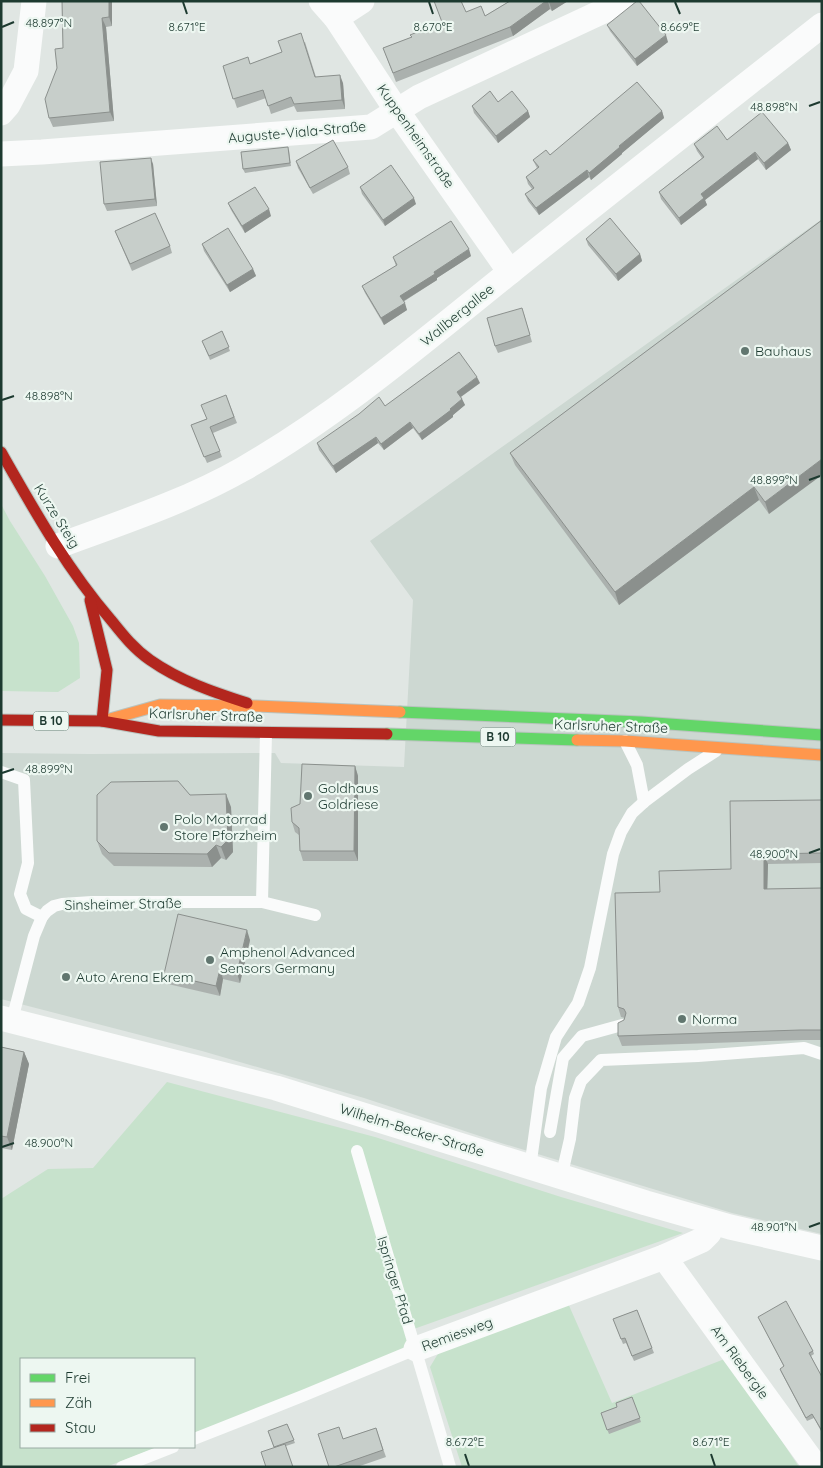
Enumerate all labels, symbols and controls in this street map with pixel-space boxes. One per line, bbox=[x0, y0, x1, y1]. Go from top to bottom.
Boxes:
text: 48.897°N bbox=[26, 15, 72, 30]
text: 8.671°E bbox=[168, 19, 206, 34]
text: 8.670°E bbox=[413, 19, 453, 34]
text: 8.669°E bbox=[660, 19, 700, 34]
street label: Kuppenheimstraße bbox=[373, 80, 459, 192]
text: 48.898°N bbox=[750, 99, 798, 114]
street label: Auguste-Viala-Straße bbox=[227, 117, 367, 147]
street label: Wallbergallee bbox=[417, 280, 497, 350]
place label: Bauhaus bbox=[755, 342, 811, 360]
marker: Bauhaus bbox=[739, 345, 751, 357]
text: 48.898°N bbox=[25, 388, 73, 403]
text: 48.899°N bbox=[750, 472, 798, 487]
street label: Kurze Steig bbox=[30, 480, 84, 552]
street label: Karlsruher Straße bbox=[149, 704, 263, 726]
road number: B 10 bbox=[34, 711, 68, 730]
street label: Karlsruher Straße bbox=[554, 715, 668, 737]
road number: B 10 bbox=[480, 728, 516, 746]
text: 48.899°N bbox=[25, 761, 73, 776]
place label: Goldhaus Goldriese bbox=[318, 779, 379, 813]
marker: Goldhaus Goldriese bbox=[302, 790, 314, 802]
place label: Polo Motorrad Store Pforzheim bbox=[174, 810, 277, 844]
marker: Polo Motorrad Store Pforzheim bbox=[158, 821, 170, 833]
text: 48.900°N bbox=[750, 846, 798, 861]
street label: Sinsheimer Straße bbox=[64, 894, 182, 914]
place label: Amphenol Advanced Sensors Germany bbox=[220, 943, 355, 977]
marker: Amphenol Advanced Sensors Germany bbox=[204, 954, 216, 966]
place label: Auto Arena Ekrem bbox=[76, 968, 194, 986]
marker: Auto Arena Ekrem bbox=[60, 971, 72, 983]
place label: Norma bbox=[692, 1010, 737, 1028]
marker: Norma bbox=[676, 1013, 688, 1025]
street label: Wilhelm-Becker-Straße bbox=[338, 1099, 486, 1161]
text: 48.900°N bbox=[25, 1135, 73, 1150]
text: 48.901°N bbox=[751, 1219, 797, 1234]
street label: Ispringer Pfad bbox=[373, 1234, 417, 1326]
street label: Remiesweg bbox=[419, 1313, 495, 1355]
street label: Am Riebergle bbox=[707, 1321, 773, 1403]
legend bbox=[20, 1358, 195, 1448]
text: Frei bbox=[65, 1368, 91, 1387]
text: Zäh bbox=[65, 1393, 92, 1412]
text: Stau bbox=[65, 1418, 96, 1437]
text: 8.672°E bbox=[446, 1434, 485, 1449]
text: 8.671°E bbox=[692, 1434, 730, 1449]

